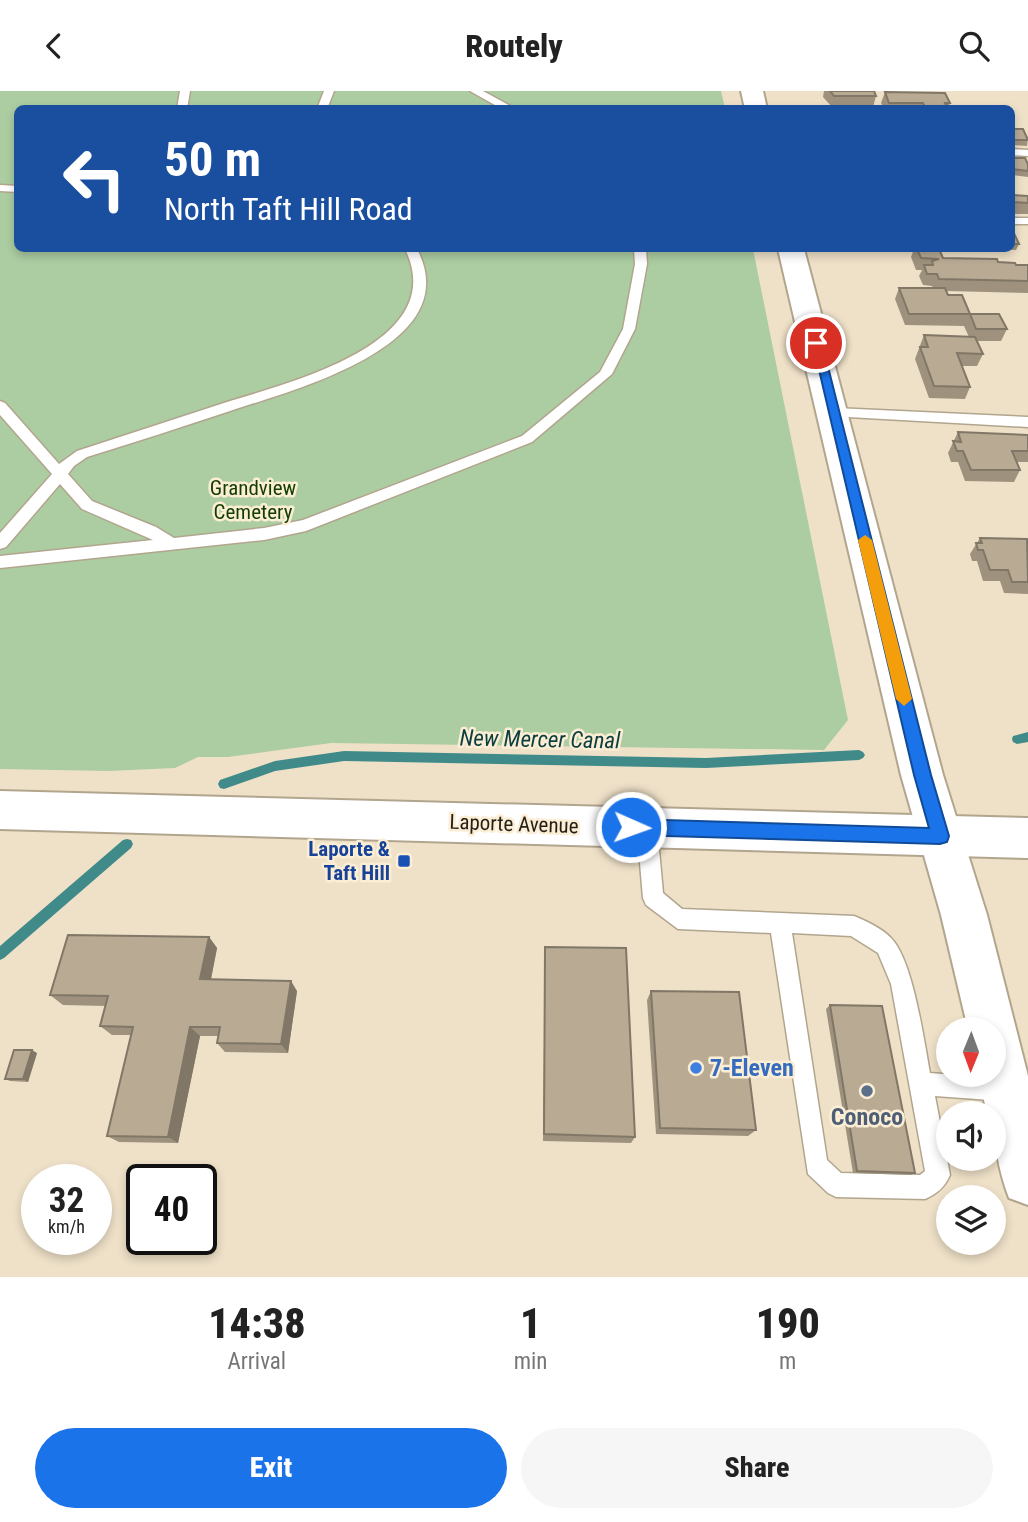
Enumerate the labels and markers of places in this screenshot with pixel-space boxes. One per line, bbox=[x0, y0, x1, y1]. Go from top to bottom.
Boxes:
pin bbox=[786, 313, 846, 373]
place label: Laporte & Taft Hill bbox=[308, 837, 390, 885]
marker: Laporte & Taft Hill bbox=[396, 853, 412, 869]
place label: 7-Eleven bbox=[710, 1054, 794, 1082]
marker: 7-Eleven bbox=[688, 1060, 704, 1076]
marker: Conoco bbox=[859, 1083, 875, 1099]
place label: Conoco bbox=[831, 1103, 903, 1131]

